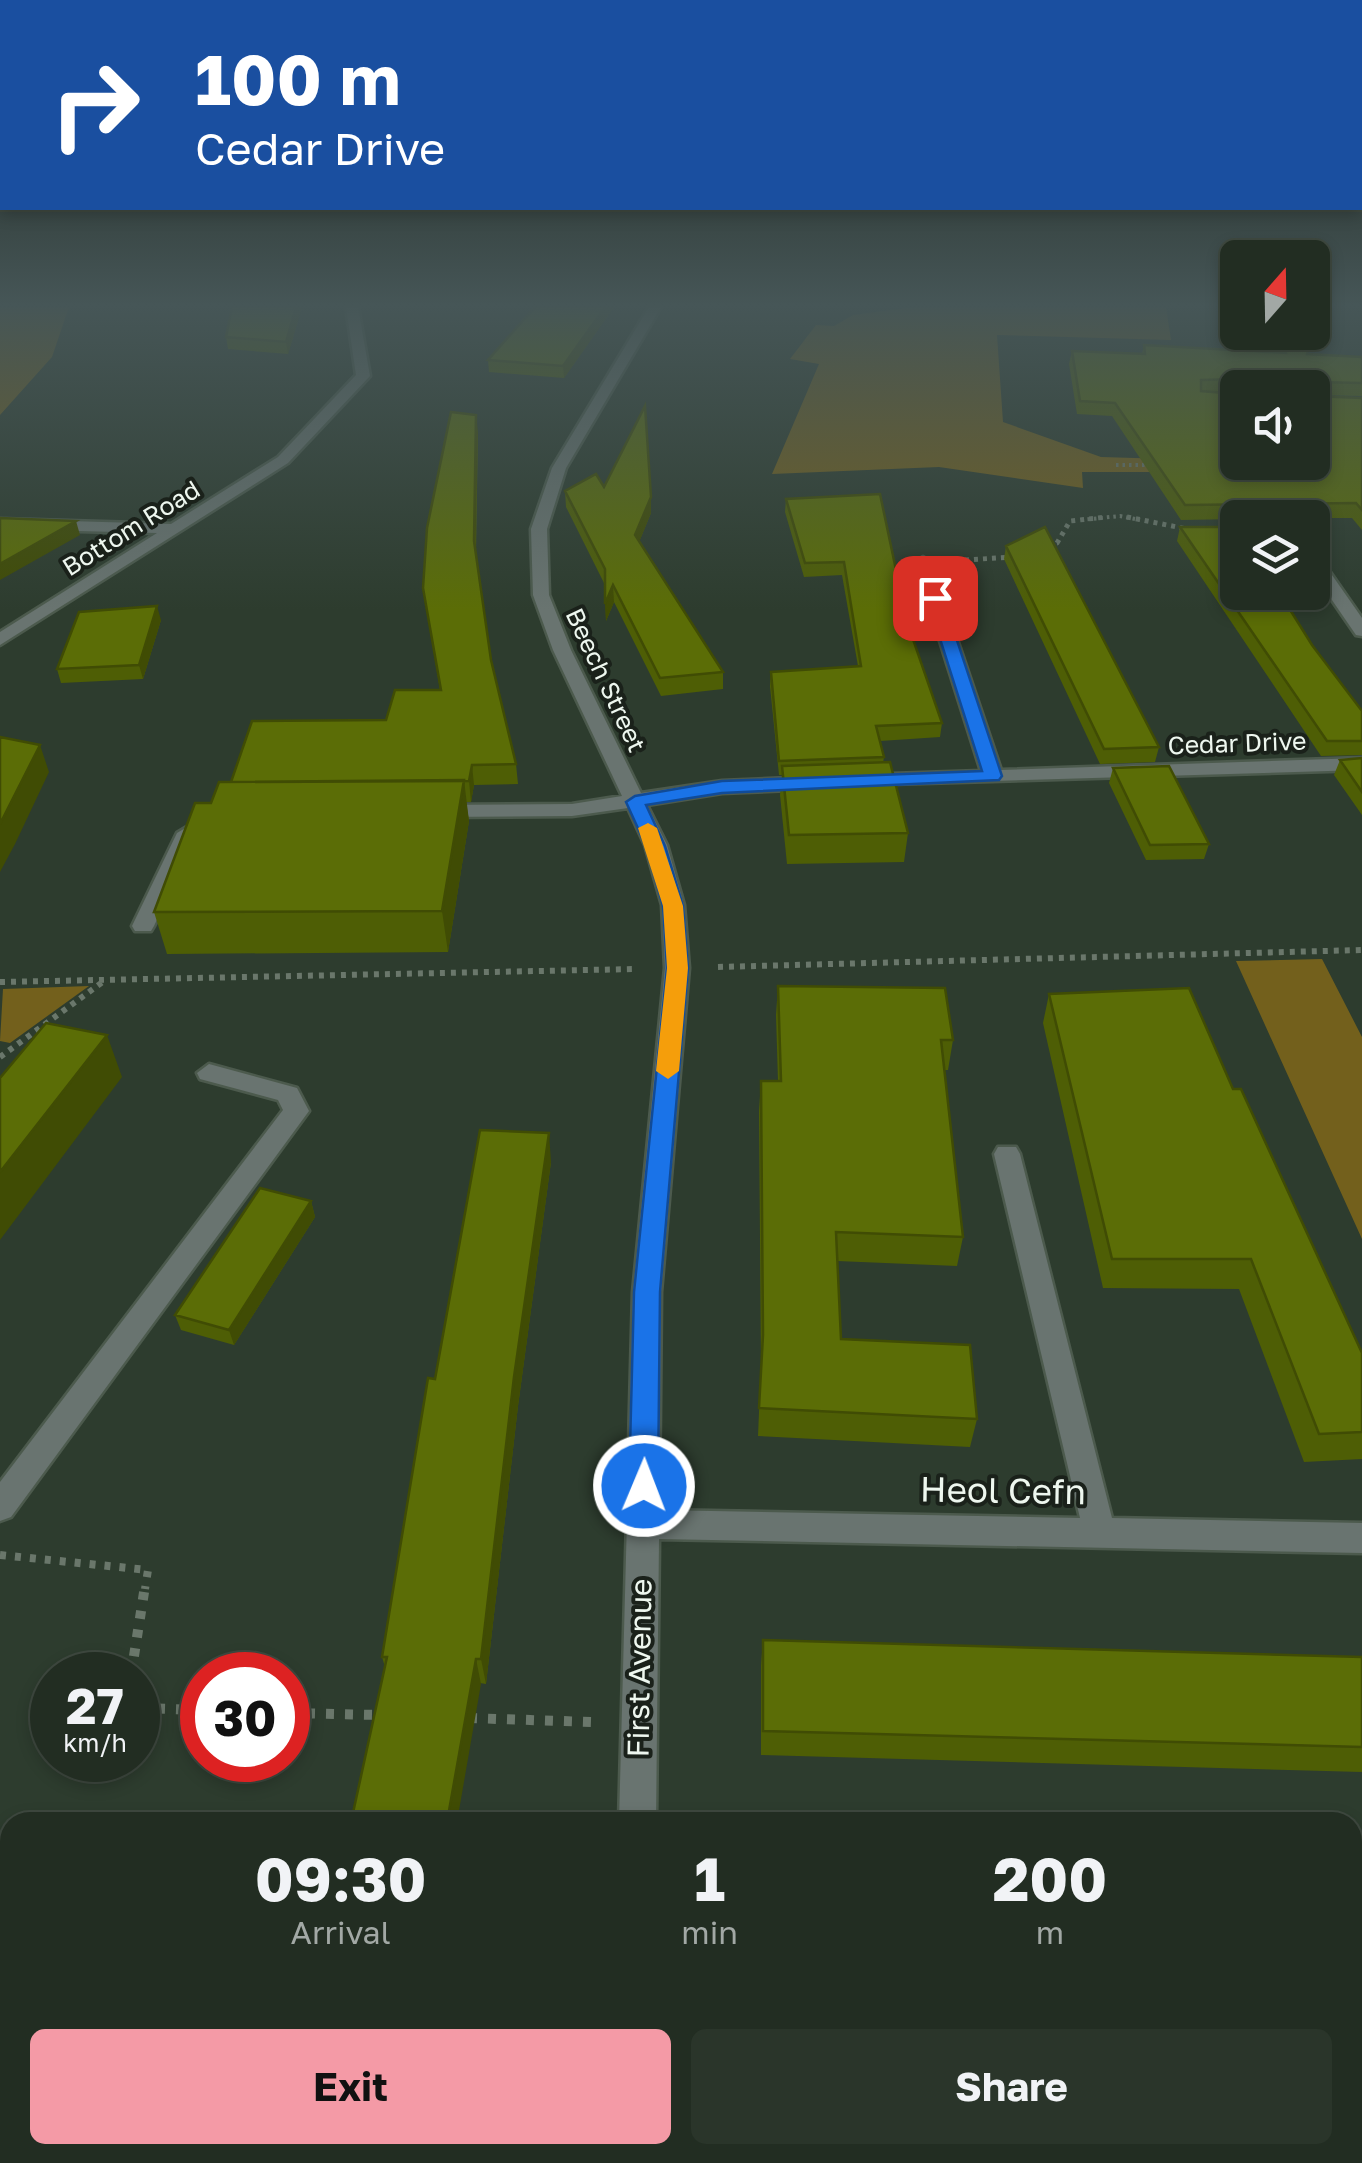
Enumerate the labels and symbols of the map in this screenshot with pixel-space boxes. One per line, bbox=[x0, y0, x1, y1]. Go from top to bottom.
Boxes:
north arrow bbox=[1220, 240, 1330, 350]
street label: Bottom Road bbox=[56, 473, 205, 582]
pin bbox=[893, 556, 978, 641]
street label: Beech Street bbox=[560, 603, 653, 757]
street label: Cedar Drive bbox=[1167, 725, 1307, 760]
position arrow bbox=[592, 1434, 696, 1538]
street label: Heol Cefn bbox=[920, 1468, 1086, 1512]
street label: First Avenue bbox=[619, 1578, 659, 1758]
speed limit sign: 30 bbox=[180, 1652, 310, 1782]

